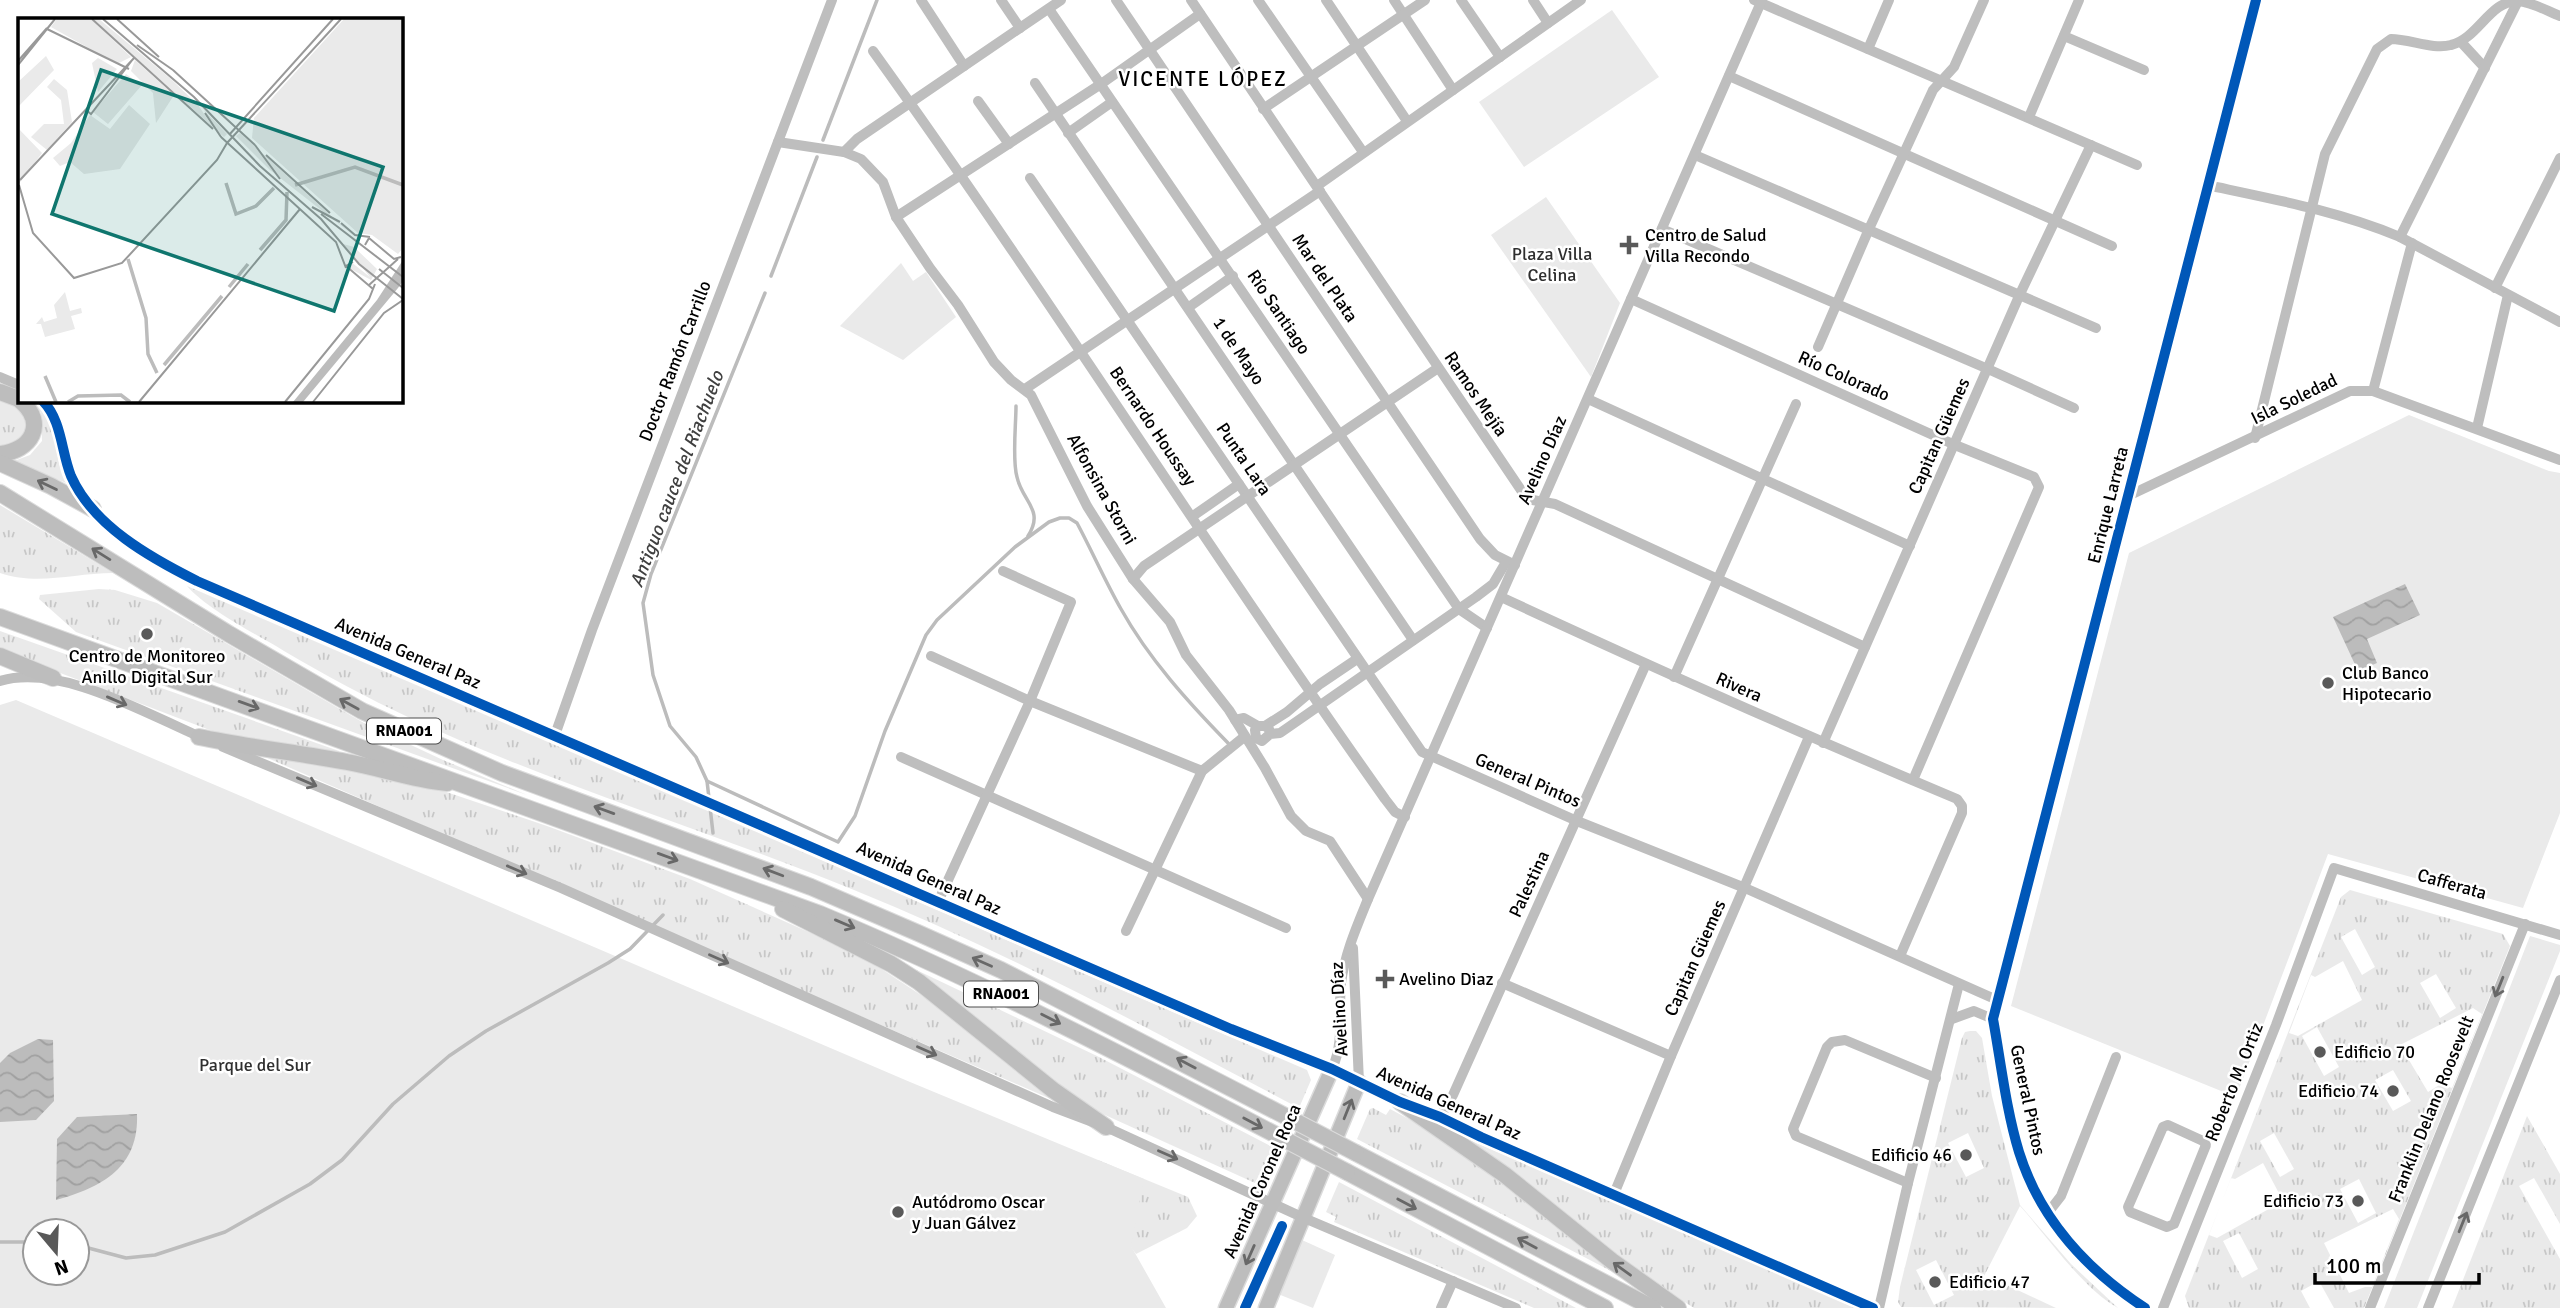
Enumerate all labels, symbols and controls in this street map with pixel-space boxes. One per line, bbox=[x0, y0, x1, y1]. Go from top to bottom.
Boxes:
inset map bbox=[18, 18, 402, 402]
district label: VICENTE LÓPEZ bbox=[1118, 66, 1288, 92]
place label: Centro de Salud Villa Recondo bbox=[1645, 224, 1767, 267]
street label: Mar del Plata bbox=[1287, 230, 1363, 326]
marker: Centro de Salud Villa Recondo bbox=[1619, 235, 1639, 255]
park label: Plaza Villa Celina bbox=[1512, 243, 1592, 286]
street label: Río Santiago bbox=[1243, 266, 1315, 358]
street label: Doctor Ramón Carrillo bbox=[634, 277, 716, 445]
street label: 1 de Mayo bbox=[1208, 313, 1270, 389]
street label: Río Colorado bbox=[1795, 346, 1893, 406]
street label: Ramos Mejía bbox=[1440, 347, 1512, 441]
street label: Bernardo Houssay bbox=[1105, 362, 1201, 490]
water label: Antiguo cauce del Riachuelo bbox=[625, 366, 730, 591]
street label: Isla Soledad bbox=[2247, 369, 2341, 429]
street label: Capitan Güemes bbox=[1904, 374, 1975, 498]
street label: Avelino Díaz bbox=[1513, 412, 1571, 508]
street label: Punta Lara bbox=[1212, 418, 1276, 500]
street label: Alfonsina Storni bbox=[1062, 430, 1142, 548]
street label: Enrique Larreta bbox=[2083, 444, 2133, 566]
one-way arrow bbox=[37, 477, 58, 491]
one-way arrow bbox=[91, 547, 111, 561]
street label: Avenida General Paz bbox=[332, 612, 484, 694]
marker: Centro de Monitoreo Anillo Digital Sur bbox=[139, 626, 155, 642]
place label: Centro de Monitoreo Anillo Digital Sur bbox=[69, 645, 225, 688]
place label: Club Banco Hipotecario bbox=[2342, 662, 2432, 705]
street label: Rivera bbox=[1713, 667, 1765, 707]
marker: Club Banco Hipotecario bbox=[2320, 675, 2336, 691]
one-way arrow bbox=[105, 695, 127, 708]
one-way arrow bbox=[340, 697, 360, 711]
one-way arrow bbox=[237, 700, 259, 713]
road number: RNA001 bbox=[367, 718, 441, 744]
street label: General Pintos bbox=[1472, 748, 1584, 812]
one-way arrow bbox=[296, 776, 317, 789]
one-way arrow bbox=[594, 803, 616, 815]
street label: Avenida General Paz bbox=[853, 836, 1005, 920]
street label: Palestina bbox=[1504, 847, 1554, 921]
one-way arrow bbox=[657, 852, 679, 864]
one-way arrow bbox=[505, 864, 527, 877]
street label: Cafferata bbox=[2415, 864, 2489, 904]
one-way arrow bbox=[762, 865, 784, 878]
street label: Capitan Güemes bbox=[1660, 896, 1731, 1020]
one-way arrow bbox=[833, 918, 855, 931]
one-way arrow bbox=[708, 953, 729, 966]
one-way arrow bbox=[972, 955, 993, 968]
street label: Avelino Díaz bbox=[1326, 961, 1352, 1057]
place label: Avelino Diaz bbox=[1399, 968, 1494, 990]
marker: Avelino Diaz bbox=[1377, 971, 1393, 987]
one-way arrow bbox=[2491, 976, 2504, 997]
road number: RNA001 bbox=[964, 982, 1038, 1006]
one-way arrow bbox=[1040, 1012, 1061, 1026]
street label: Franklin Delano Roosevelt bbox=[2383, 1012, 2479, 1206]
street label: Roberto M. Ortiz bbox=[2200, 1019, 2268, 1145]
place label: Edificio 70 bbox=[2334, 1041, 2415, 1063]
street label: General Pintos bbox=[2006, 1043, 2050, 1157]
marker: Edificio 70 bbox=[2312, 1044, 2328, 1060]
one-way arrow bbox=[916, 1045, 937, 1058]
park label: Parque del Sur bbox=[199, 1054, 311, 1076]
one-way arrow bbox=[1176, 1056, 1196, 1070]
street label: Avenida General Paz bbox=[1373, 1061, 1525, 1145]
place label: Edificio 74 bbox=[2298, 1080, 2379, 1102]
marker: Edificio 74 bbox=[2385, 1083, 2401, 1099]
one-way arrow bbox=[1343, 1099, 1356, 1120]
street label: Avenida Coronel Roca bbox=[1218, 1101, 1306, 1261]
one-way arrow bbox=[1243, 1116, 1263, 1130]
place label: Edificio 46 bbox=[1871, 1144, 1952, 1166]
marker: Edificio 46 bbox=[1958, 1147, 1974, 1163]
one-way arrow bbox=[1157, 1149, 1178, 1162]
place label: Edificio 73 bbox=[2263, 1190, 2344, 1212]
place label: Autódromo Oscar y Juan Gálvez bbox=[912, 1191, 1045, 1234]
marker: Edificio 73 bbox=[2350, 1193, 2366, 1209]
one-way arrow bbox=[1397, 1197, 1417, 1211]
marker: Autódromo Oscar y Juan Gálvez bbox=[890, 1204, 906, 1220]
one-way arrow bbox=[2457, 1212, 2470, 1233]
north arrow bbox=[21, 1217, 91, 1287]
one-way arrow bbox=[1517, 1235, 1538, 1249]
scale bar bbox=[2315, 1242, 2480, 1286]
one-way arrow bbox=[1242, 1244, 1255, 1266]
text: 100 m bbox=[2326, 1253, 2381, 1279]
text: N bbox=[51, 1254, 71, 1281]
one-way arrow bbox=[1613, 1261, 1632, 1276]
place label: Edificio 47 bbox=[1949, 1271, 2030, 1293]
marker: Edificio 47 bbox=[1927, 1274, 1943, 1290]

